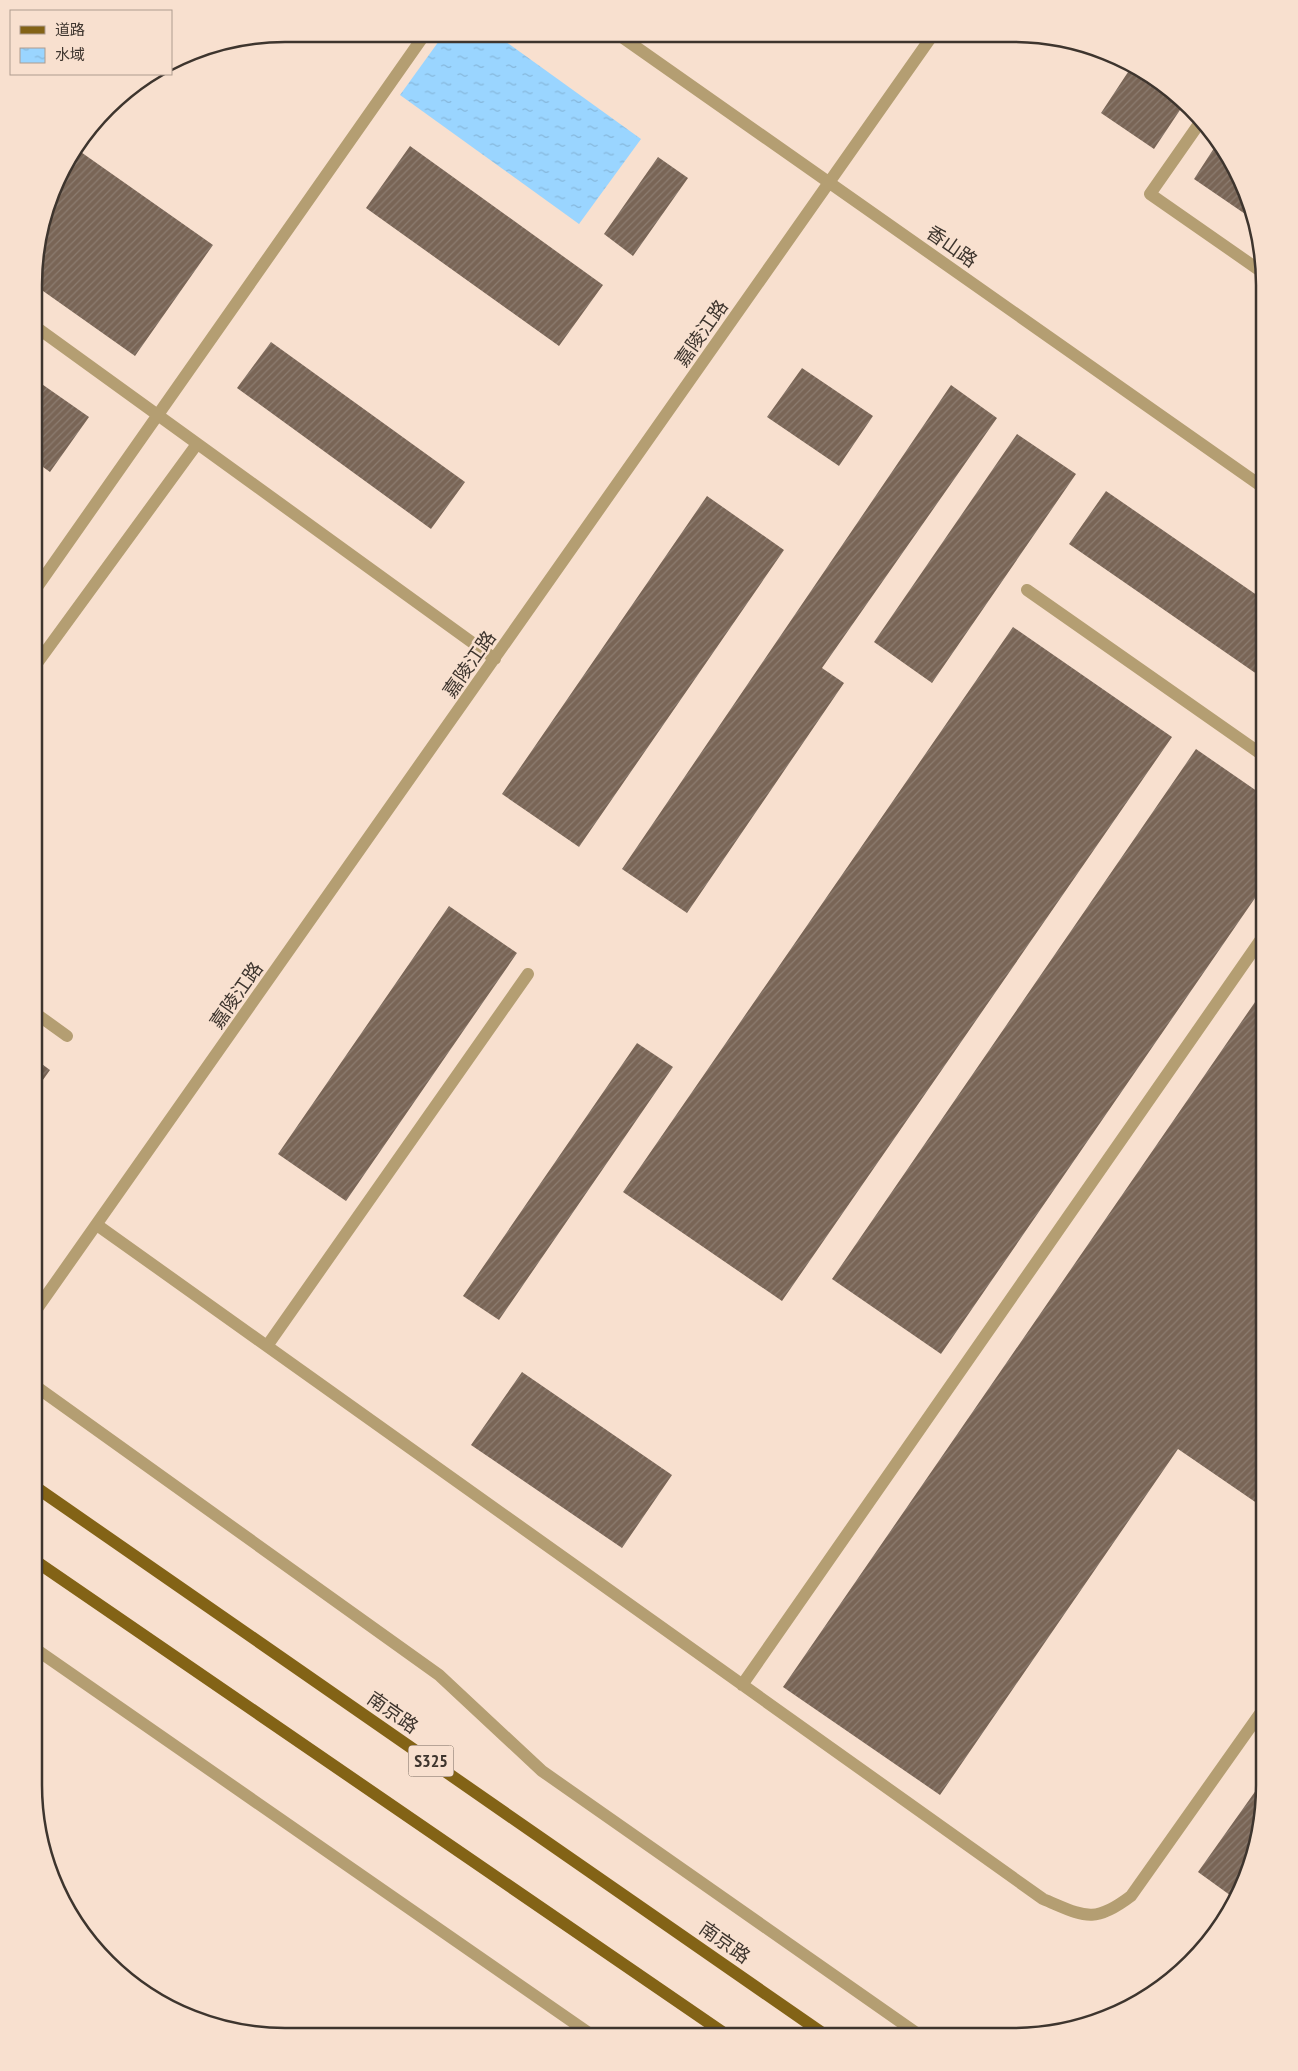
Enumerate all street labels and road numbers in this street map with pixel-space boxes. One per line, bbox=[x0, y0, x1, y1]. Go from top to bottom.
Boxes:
street label: 香山路 bbox=[922, 220, 982, 272]
street label: 嘉陵江路 bbox=[669, 295, 733, 371]
street label: 嘉陵江路 bbox=[437, 626, 501, 702]
street label: 嘉陵江路 bbox=[204, 957, 268, 1033]
street label: 南京路 bbox=[363, 1686, 423, 1738]
road number: S325 bbox=[408, 1745, 454, 1776]
street label: 南京路 bbox=[695, 1916, 755, 1968]

